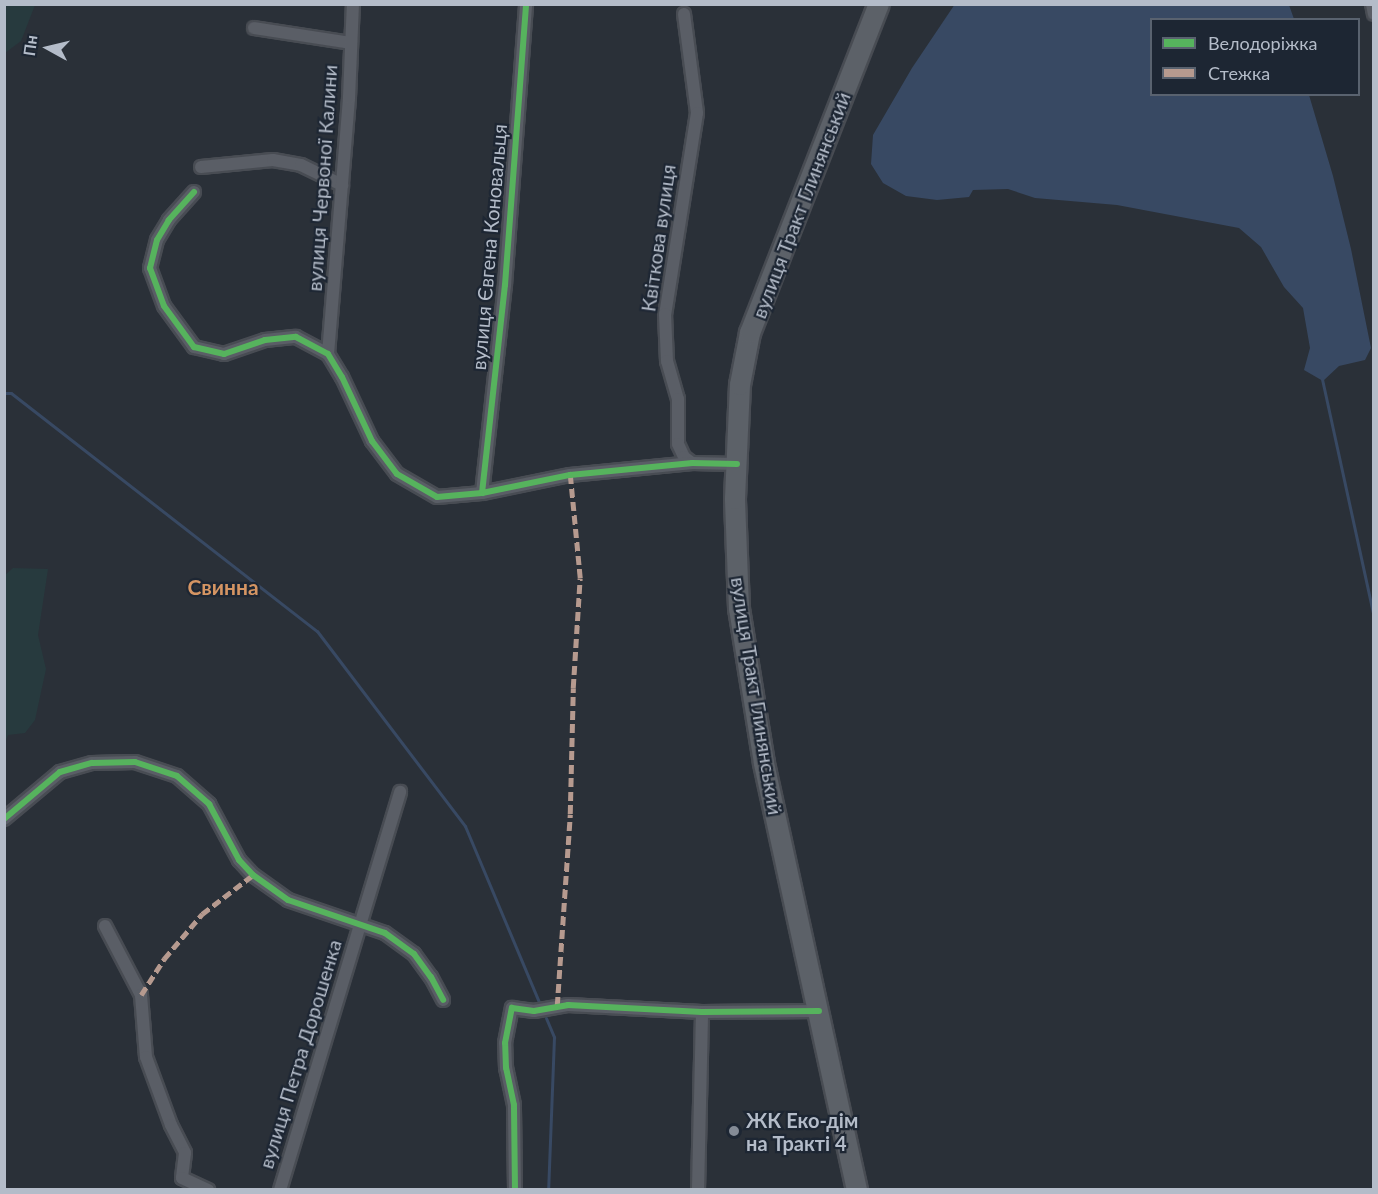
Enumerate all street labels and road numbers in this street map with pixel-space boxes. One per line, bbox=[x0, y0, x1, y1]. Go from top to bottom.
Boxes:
street label: вулиця Червоної Калини bbox=[302, 64, 342, 292]
street label: вулиця Тракт Глинянський bbox=[747, 88, 855, 322]
street label: вулиця Євгена Коновальця bbox=[466, 123, 512, 371]
street label: Квіткова вулиця bbox=[636, 163, 680, 313]
street label: вулиця Тракт Глинянський bbox=[726, 575, 788, 817]
street label: вулиця Петра Дорошенка bbox=[254, 937, 346, 1171]

